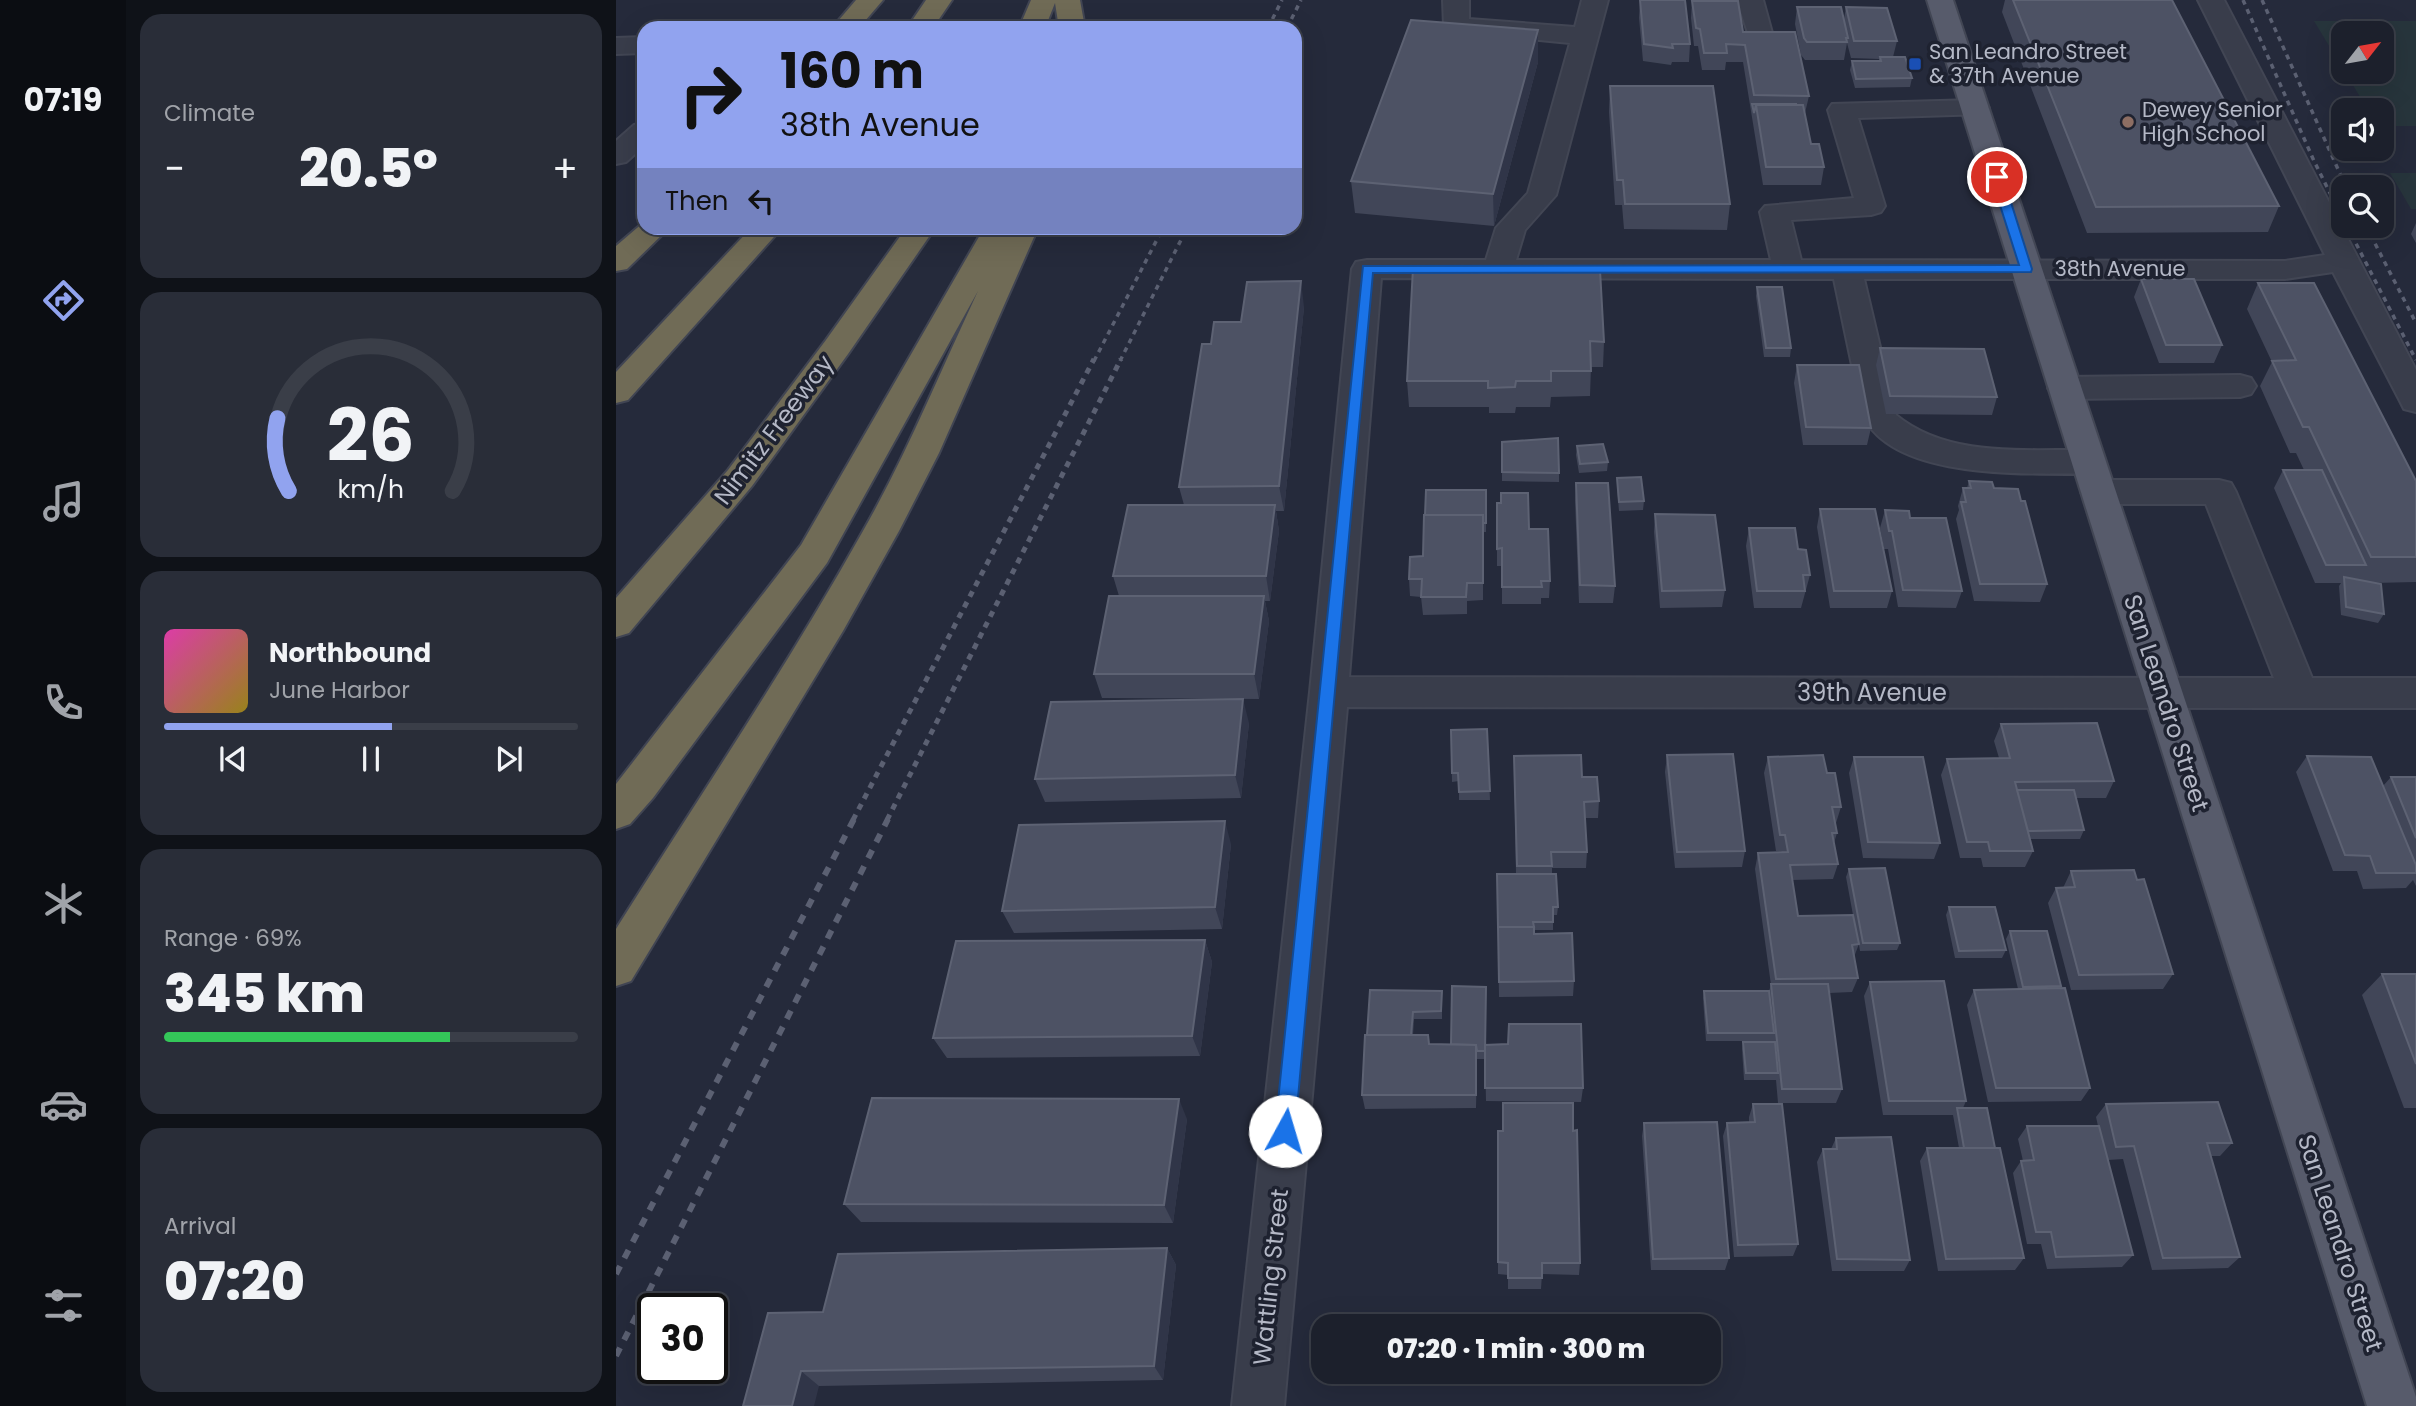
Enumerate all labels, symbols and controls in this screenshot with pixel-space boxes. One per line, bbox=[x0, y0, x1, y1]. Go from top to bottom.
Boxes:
north arrow bbox=[2331, 21, 2394, 84]
map controls bbox=[2331, 21, 2394, 238]
text: 160 m bbox=[780, 37, 924, 105]
place label: San Leandro Street & 37th Avenue bbox=[1929, 37, 2127, 90]
icon: right bbox=[665, 49, 756, 140]
marker: San Leandro Street & 37th Avenue bbox=[1907, 56, 1923, 72]
text: 07:19 bbox=[24, 77, 102, 122]
place label: Dewey Senior High School bbox=[2142, 95, 2283, 148]
text: Climate bbox=[164, 97, 255, 129]
button: sound bbox=[2331, 98, 2394, 161]
text: 38th Avenue bbox=[780, 102, 980, 147]
marker: Dewey Senior High School bbox=[2120, 114, 2136, 130]
text: 20.5° bbox=[299, 132, 438, 205]
text: − bbox=[164, 142, 185, 195]
text: + bbox=[552, 142, 578, 195]
pin bbox=[1967, 147, 2027, 207]
icon: arrive bbox=[1978, 158, 2016, 196]
button: search bbox=[2331, 175, 2394, 238]
icon: left bbox=[742, 182, 780, 220]
text: Then bbox=[665, 183, 728, 219]
street label: 38th Avenue bbox=[2054, 254, 2186, 283]
icon: directions bbox=[39, 276, 88, 325]
street label: Nimitz Freeway bbox=[706, 348, 841, 511]
text: 26 bbox=[327, 385, 415, 486]
text: km/h bbox=[338, 471, 404, 506]
icon: music bbox=[39, 477, 88, 526]
street label: San Leandro Street bbox=[2116, 590, 2217, 815]
text: Northbound bbox=[269, 635, 431, 671]
text: June Harbor bbox=[269, 674, 410, 706]
street label: 39th Avenue bbox=[1797, 676, 1947, 709]
icon: phone bbox=[39, 678, 88, 727]
icon: previous bbox=[214, 740, 252, 778]
icon: pause bbox=[352, 740, 390, 778]
icon: next bbox=[490, 740, 528, 778]
icon: climate bbox=[39, 879, 88, 928]
text: Range · 69% bbox=[164, 922, 302, 954]
text: 345 km bbox=[164, 957, 365, 1030]
icon: car bbox=[39, 1080, 88, 1129]
position arrow bbox=[1248, 1094, 1322, 1168]
street label: San Leandro Street bbox=[2290, 1130, 2391, 1355]
street label: Wattling Street bbox=[1245, 1187, 1296, 1367]
text: Arrival bbox=[164, 1210, 236, 1242]
text: 07:20 bbox=[164, 1245, 305, 1318]
icon: filters bbox=[39, 1281, 88, 1330]
speed limit sign: 30 bbox=[637, 1293, 728, 1384]
text: 07:20 · 1 min · 300 m bbox=[1387, 1331, 1645, 1367]

